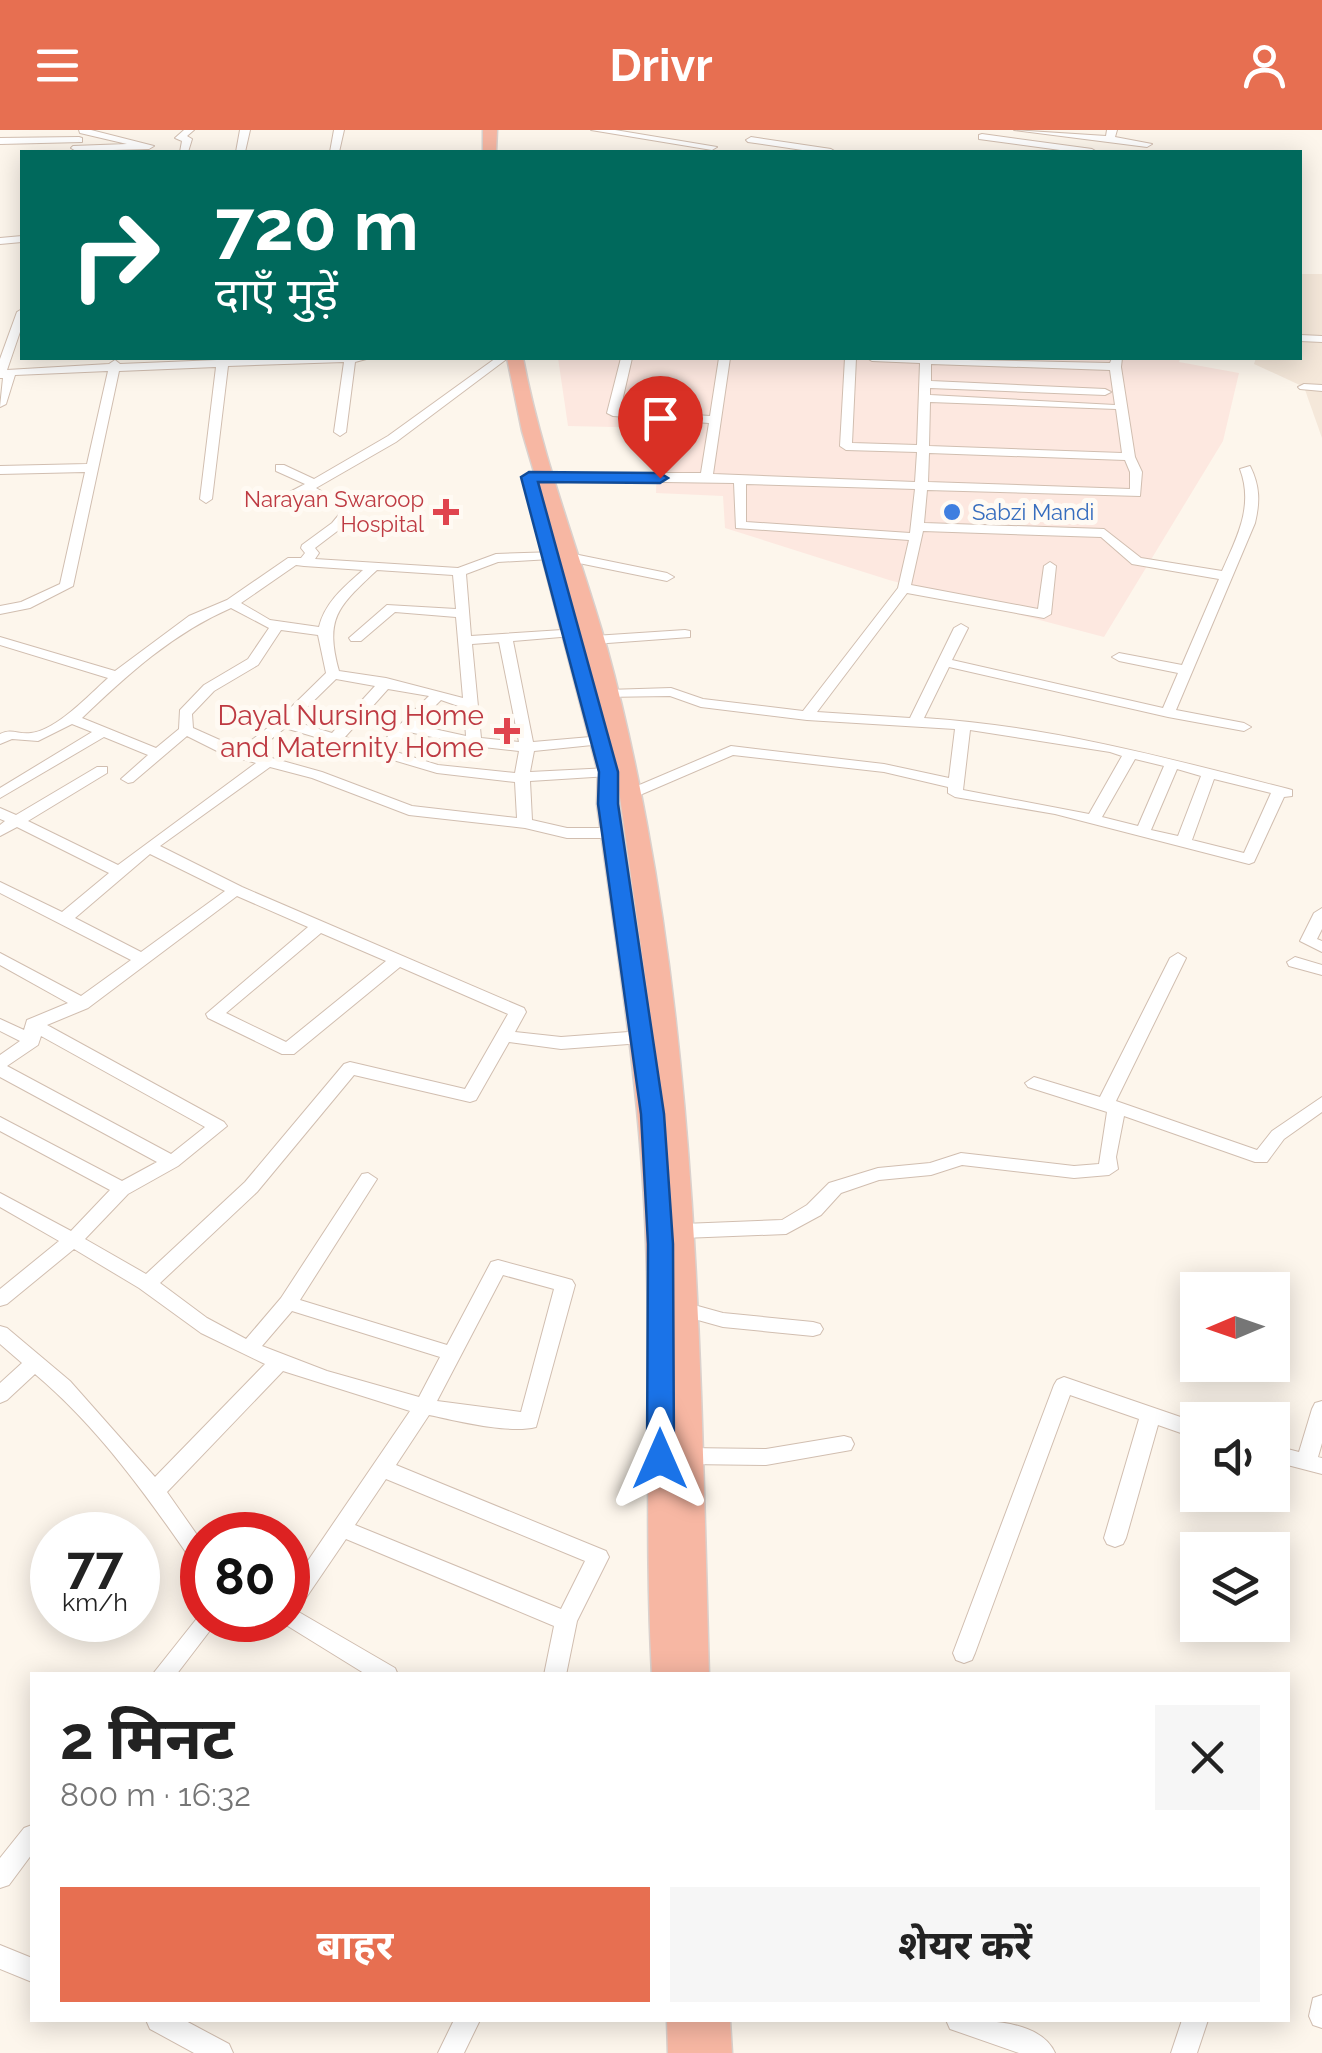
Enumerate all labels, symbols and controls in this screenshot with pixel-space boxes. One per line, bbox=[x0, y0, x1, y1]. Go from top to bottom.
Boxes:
icon: menu bbox=[30, 38, 85, 93]
icon: person bbox=[1237, 38, 1292, 93]
text: Drivr bbox=[609, 39, 713, 92]
text: 720 m bbox=[215, 184, 419, 266]
icon: right bbox=[50, 190, 180, 320]
text: दाएँ मुड़ें bbox=[215, 268, 338, 321]
pin bbox=[618, 376, 703, 479]
icon: arrive bbox=[633, 391, 688, 446]
place label: Narayan Swaroop Hospital bbox=[244, 486, 424, 537]
marker: Narayan Swaroop Hospital bbox=[433, 499, 459, 525]
place label: Sabzi Mandi bbox=[972, 499, 1094, 525]
marker: Sabzi Mandi bbox=[941, 501, 963, 523]
place label: Dayal Nursing Home and Maternity Home bbox=[218, 699, 484, 764]
marker: Dayal Nursing Home and Maternity Home bbox=[494, 718, 520, 744]
north arrow bbox=[1180, 1272, 1290, 1382]
map controls bbox=[1180, 1272, 1290, 1642]
button: sound bbox=[1180, 1402, 1290, 1512]
position arrow bbox=[608, 1407, 712, 1511]
speed limit sign: 80 bbox=[180, 1512, 310, 1642]
button: layers bbox=[1180, 1532, 1290, 1642]
text: 77 bbox=[67, 1535, 123, 1594]
text: km/h bbox=[62, 1587, 128, 1617]
text: 2 मिनट bbox=[60, 1703, 234, 1773]
button: close bbox=[1155, 1705, 1260, 1810]
text: 800 m · 16:32 bbox=[60, 1776, 251, 1813]
button: बाहर bbox=[60, 1887, 650, 2002]
button: शेयर करें bbox=[670, 1887, 1260, 2002]

